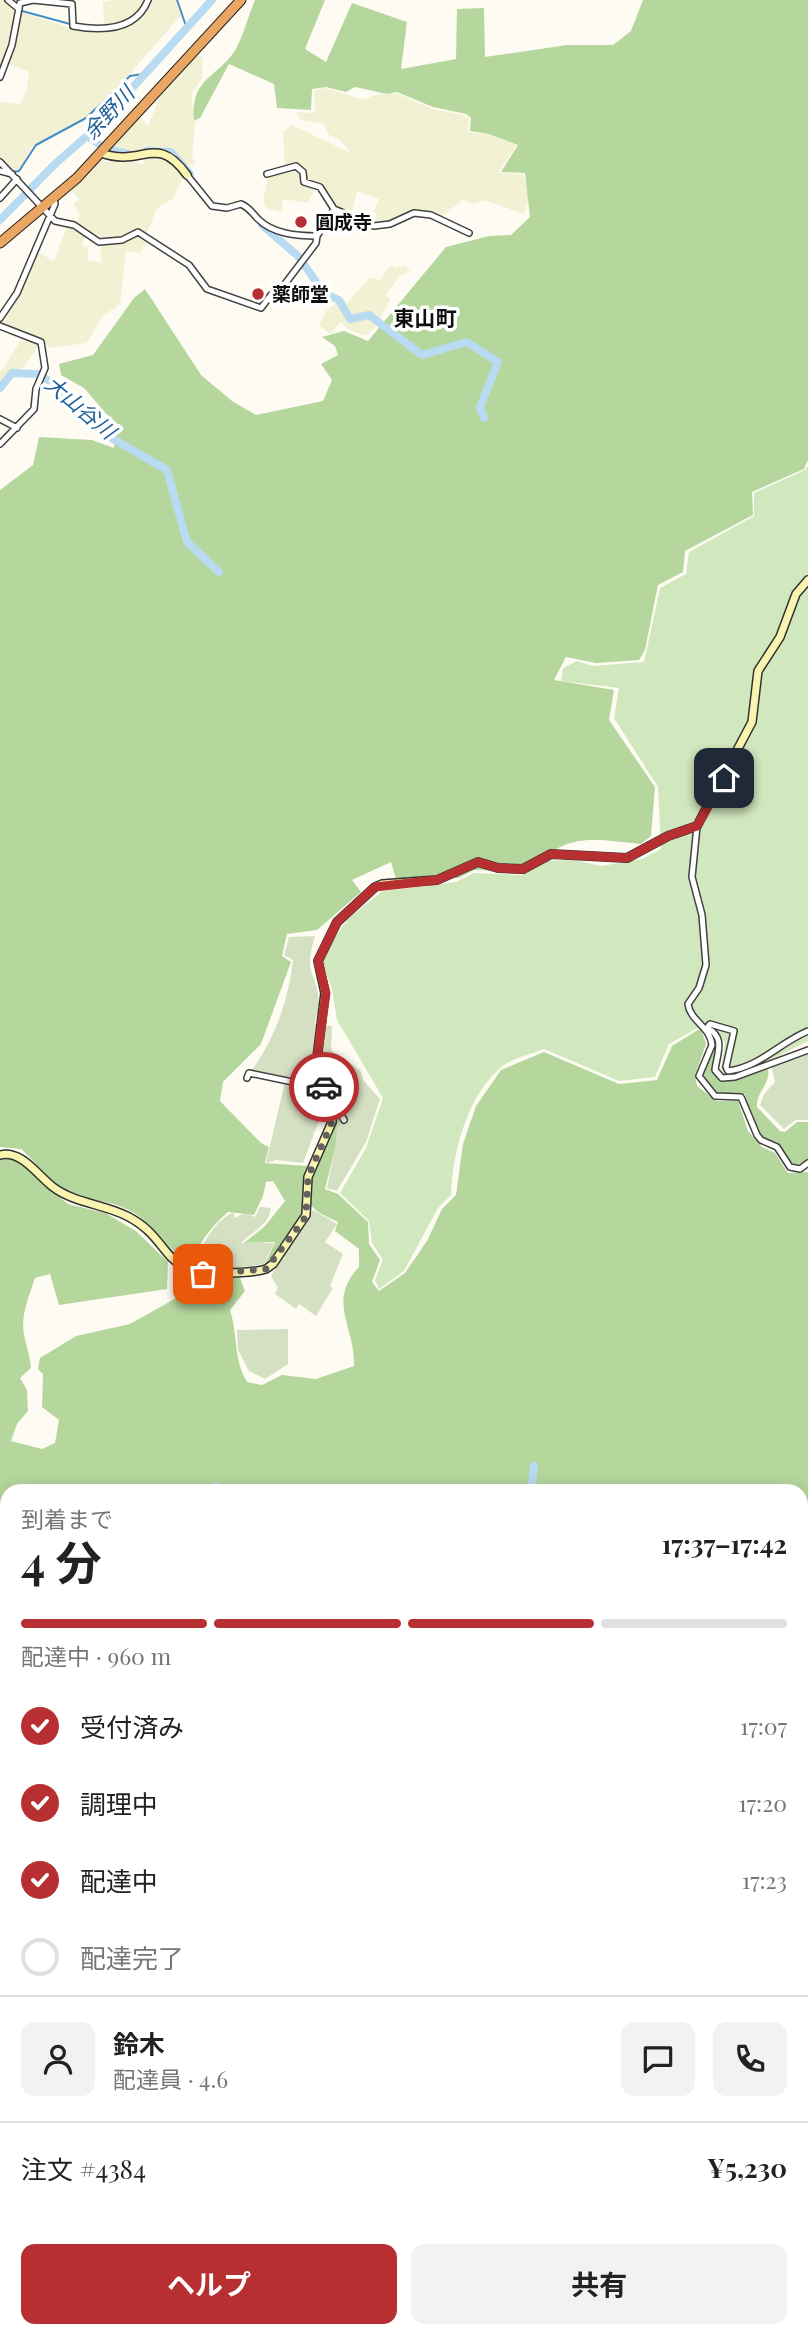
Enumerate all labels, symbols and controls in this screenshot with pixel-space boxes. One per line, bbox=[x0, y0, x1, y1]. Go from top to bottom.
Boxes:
water label: 余野川 bbox=[76, 78, 141, 144]
place label: 圓成寺 bbox=[315, 208, 372, 234]
marker: 圓成寺 bbox=[293, 214, 309, 230]
place label: 薬師堂 bbox=[272, 280, 329, 306]
marker: 薬師堂 bbox=[250, 286, 266, 302]
district label: 東山町 bbox=[394, 303, 457, 331]
water label: 大山谷川 bbox=[40, 369, 124, 445]
pin bbox=[694, 748, 754, 808]
icon: home bbox=[705, 759, 743, 797]
courier bbox=[289, 1052, 359, 1122]
icon: car bbox=[305, 1068, 343, 1106]
pin bbox=[173, 1244, 233, 1304]
icon: bag bbox=[184, 1255, 222, 1293]
text: 到着まで bbox=[21, 1503, 113, 1534]
text: 17:37–17:42 bbox=[661, 1526, 787, 1561]
text: 4 分 bbox=[21, 1530, 102, 1592]
text: 配達中 · 960 m bbox=[21, 1640, 171, 1671]
icon: check bbox=[21, 1707, 59, 1745]
text: 受付済み bbox=[80, 1709, 184, 1744]
text: 17:07 bbox=[740, 1710, 787, 1741]
icon: check bbox=[21, 1784, 59, 1822]
text: 調理中 bbox=[80, 1786, 158, 1821]
text: 17:20 bbox=[738, 1787, 787, 1818]
icon: check bbox=[21, 1861, 59, 1899]
text: 配達中 bbox=[80, 1863, 158, 1898]
text: 17:23 bbox=[742, 1864, 787, 1895]
text: 配達完了 bbox=[80, 1940, 184, 1975]
button: person bbox=[21, 2022, 95, 2096]
button: chat bbox=[621, 2022, 695, 2096]
button: phone bbox=[713, 2022, 787, 2096]
text: 鈴木 bbox=[113, 2026, 165, 2061]
text: 配達員 · 4.6 bbox=[113, 2063, 228, 2094]
text: ¥5,230 bbox=[707, 2150, 787, 2185]
text: 注文 #4384 bbox=[21, 2151, 146, 2186]
button: ヘルプ bbox=[21, 2244, 397, 2324]
button: 共有 bbox=[411, 2244, 787, 2324]

